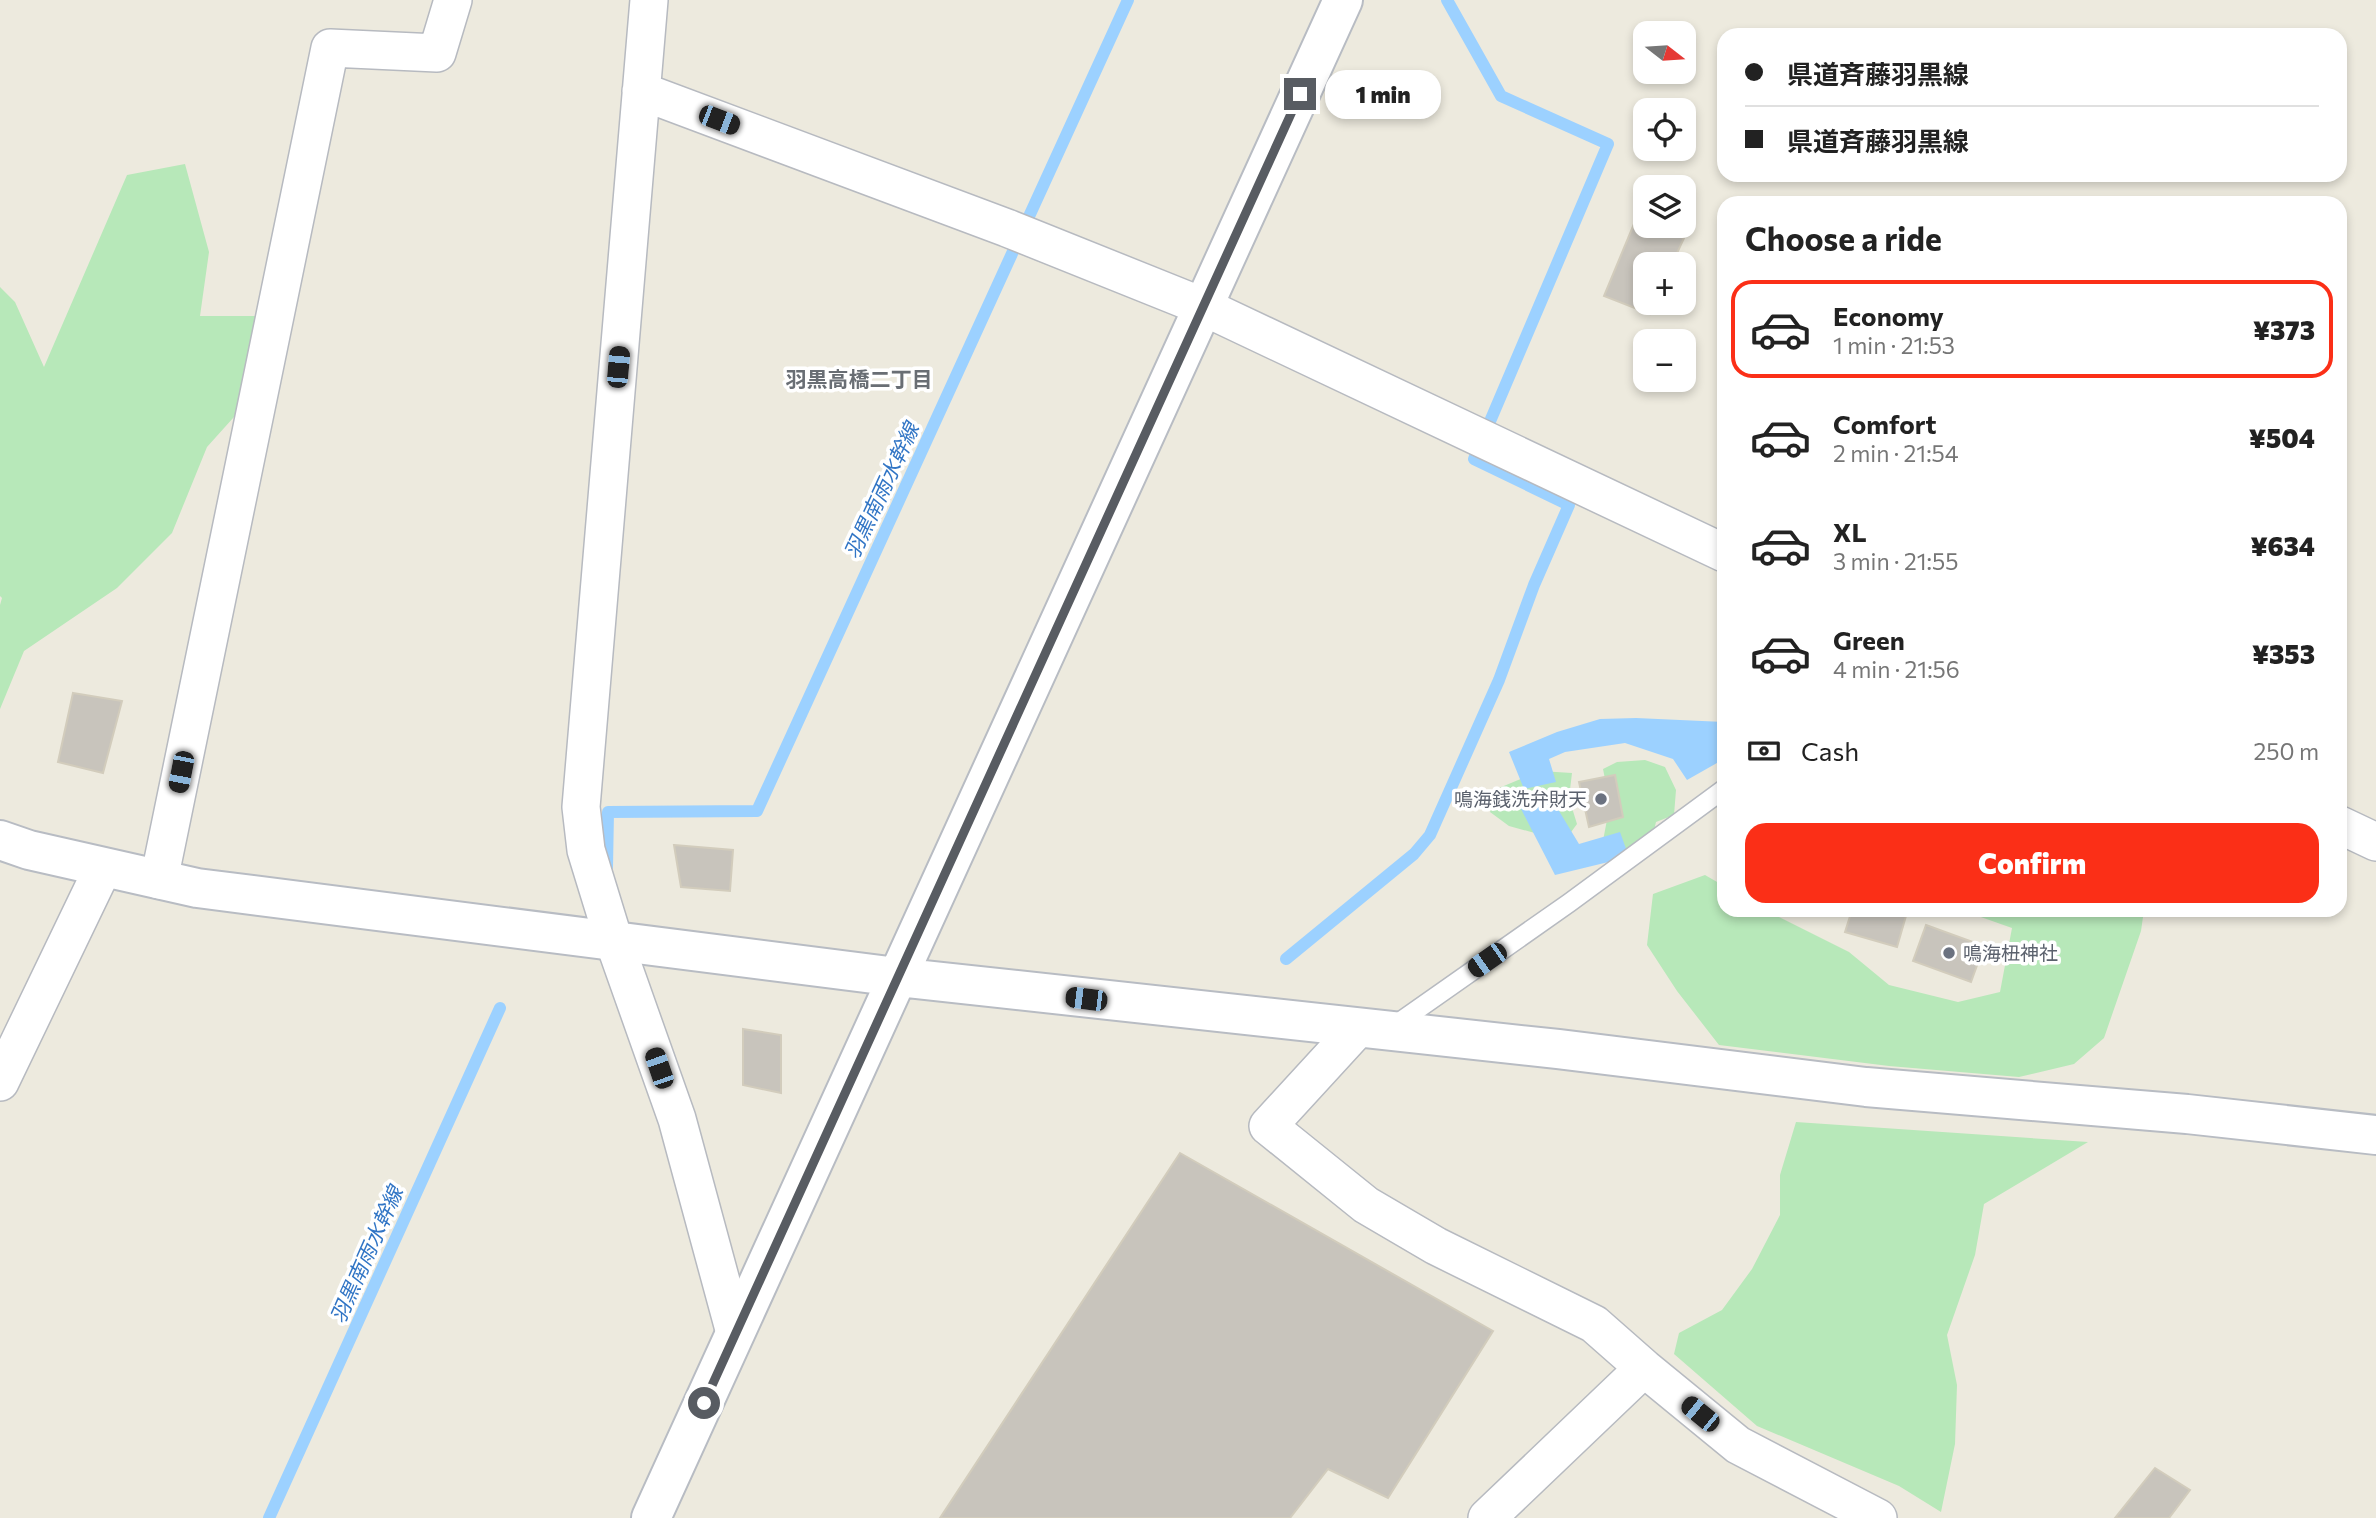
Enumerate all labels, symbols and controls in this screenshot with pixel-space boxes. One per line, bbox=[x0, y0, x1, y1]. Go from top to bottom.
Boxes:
north arrow bbox=[1633, 21, 1696, 84]
map controls bbox=[1633, 21, 1696, 392]
text: 県道斉藤羽黒線 bbox=[1787, 58, 1969, 89]
callout: 1 min bbox=[1324, 70, 1440, 119]
route end bbox=[1284, 78, 1316, 110]
text: 1 min bbox=[1355, 80, 1411, 108]
button: locate bbox=[1633, 98, 1696, 161]
car bbox=[696, 103, 743, 137]
text: 県道斉藤羽黒線 bbox=[1787, 125, 1969, 156]
button: layers bbox=[1633, 175, 1696, 238]
text: Choose a ride bbox=[1745, 218, 1942, 258]
button: + bbox=[1633, 252, 1696, 315]
icon: car bbox=[1749, 298, 1812, 361]
text: Economy bbox=[1833, 300, 1944, 331]
text: ¥373 bbox=[2253, 314, 2315, 345]
button: − bbox=[1633, 329, 1696, 392]
text: 1 min · 21:53 bbox=[1833, 331, 1955, 359]
car bbox=[606, 345, 631, 389]
district label: 羽黒高橋二丁目 bbox=[786, 366, 933, 391]
icon: car bbox=[1749, 406, 1812, 469]
text: Comfort bbox=[1833, 408, 1936, 439]
water label: 羽黒南雨水幹線 bbox=[838, 416, 924, 562]
text: ¥504 bbox=[2249, 422, 2315, 453]
text: 2 min · 21:54 bbox=[1833, 439, 1959, 467]
icon: car bbox=[1749, 514, 1812, 577]
text: XL bbox=[1833, 516, 1867, 547]
text: ¥634 bbox=[2251, 530, 2315, 561]
text: 3 min · 21:55 bbox=[1833, 547, 1958, 575]
icon: car bbox=[1749, 622, 1812, 685]
text: Green bbox=[1833, 624, 1905, 655]
text: ¥353 bbox=[2252, 638, 2315, 669]
text: 4 min · 21:56 bbox=[1833, 655, 1960, 683]
icon: cash bbox=[1745, 732, 1783, 770]
text: Cash bbox=[1801, 735, 1859, 766]
text: 250 m bbox=[2254, 737, 2319, 765]
car bbox=[167, 749, 196, 795]
place label: 鳴海銭洗弁財天 bbox=[1454, 787, 1587, 810]
marker: 鳴海銭洗弁財天 bbox=[1593, 791, 1609, 807]
button: Confirm bbox=[1745, 823, 2319, 903]
car bbox=[1464, 939, 1511, 981]
place label: 鳴海杻神社 bbox=[1963, 941, 2058, 964]
marker: 鳴海杻神社 bbox=[1941, 945, 1957, 961]
car bbox=[1064, 986, 1109, 1012]
car bbox=[643, 1045, 676, 1091]
water label: 羽黒南雨水幹線 bbox=[324, 1179, 408, 1327]
route start bbox=[688, 1387, 720, 1419]
car bbox=[1678, 1393, 1723, 1435]

